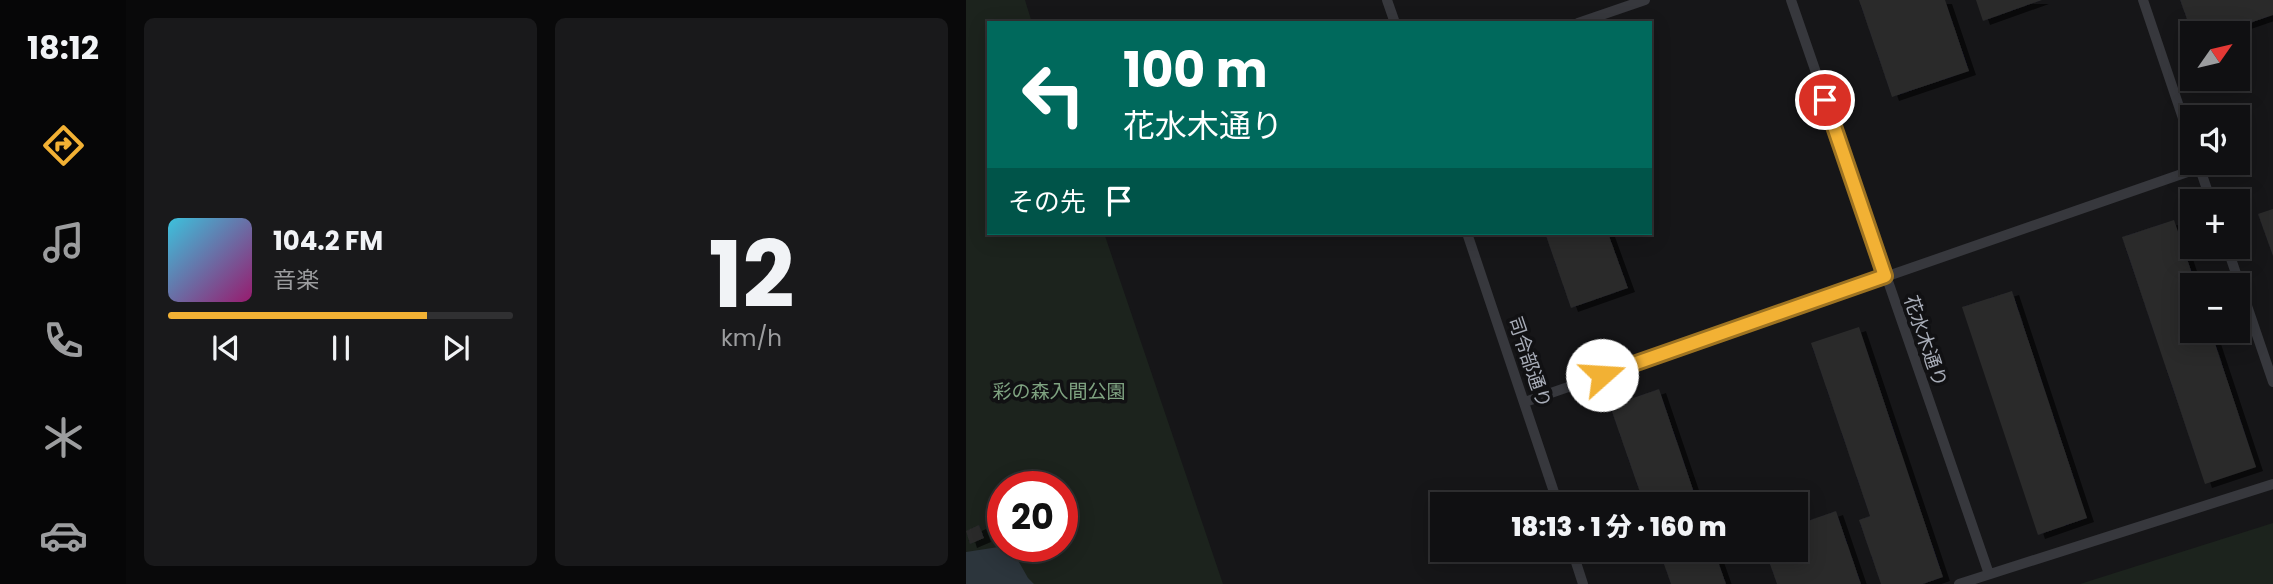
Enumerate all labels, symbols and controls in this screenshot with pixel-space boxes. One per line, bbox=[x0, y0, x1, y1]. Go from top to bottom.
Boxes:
north arrow bbox=[2180, 21, 2250, 91]
map controls bbox=[2180, 21, 2250, 343]
text: 18:12 bbox=[27, 25, 99, 70]
text: 100 m bbox=[1123, 36, 1268, 104]
icon: left bbox=[1008, 49, 1099, 140]
pin bbox=[1795, 70, 1855, 130]
icon: arrive bbox=[1806, 81, 1844, 119]
text: 花水木通り bbox=[1123, 103, 1283, 148]
button: sound bbox=[2180, 105, 2250, 175]
icon: directions bbox=[39, 121, 88, 170]
icon: arrive bbox=[1100, 182, 1138, 220]
text: その先 bbox=[1008, 184, 1086, 220]
button: + bbox=[2180, 189, 2250, 259]
text: 12 bbox=[708, 211, 795, 339]
icon: music bbox=[39, 218, 88, 267]
text: 104.2 FM bbox=[273, 223, 383, 259]
text: 音楽 bbox=[273, 264, 319, 296]
button: − bbox=[2180, 273, 2250, 343]
street label: 花水木通り bbox=[1897, 292, 1954, 390]
street label: 司令部通り bbox=[1501, 313, 1558, 411]
icon: phone bbox=[39, 316, 88, 365]
text: km/h bbox=[721, 322, 782, 354]
icon: previous bbox=[207, 329, 245, 367]
icon: pause bbox=[322, 329, 360, 367]
icon: next bbox=[437, 329, 475, 367]
position arrow bbox=[1565, 338, 1639, 412]
park label: 彩の森入間公園 bbox=[992, 378, 1126, 405]
icon: climate bbox=[39, 413, 88, 462]
speed limit sign: 20 bbox=[987, 471, 1078, 562]
text: 18:13 · 1 分 · 160 m bbox=[1512, 509, 1726, 545]
icon: car bbox=[39, 511, 88, 560]

